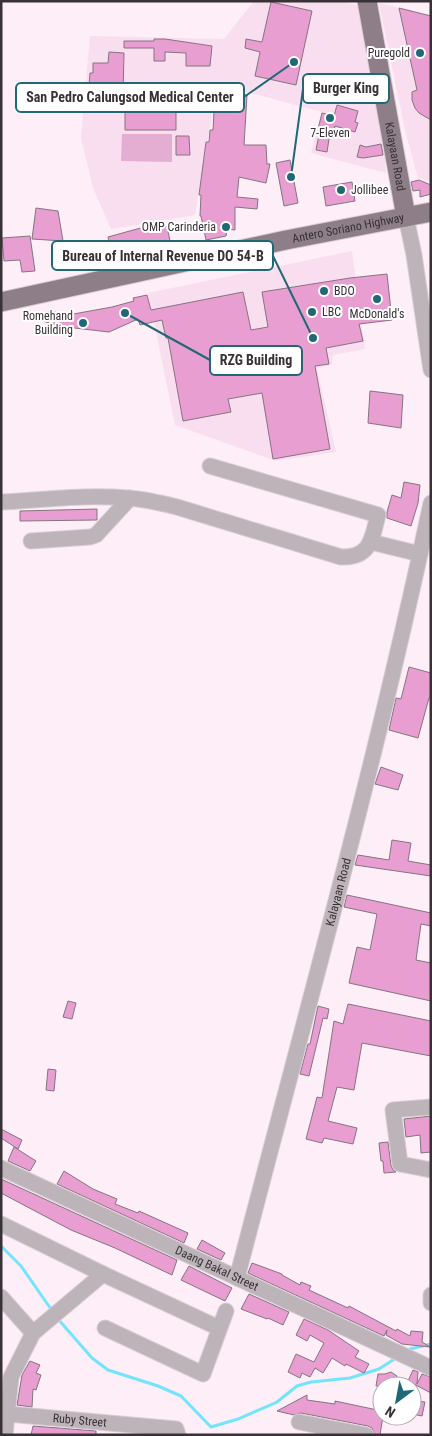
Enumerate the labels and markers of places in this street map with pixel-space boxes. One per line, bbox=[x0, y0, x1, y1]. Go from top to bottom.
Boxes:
place label: Puregold bbox=[368, 46, 410, 60]
marker: Puregold bbox=[414, 47, 426, 59]
callout: Burger King bbox=[303, 74, 389, 103]
callout: San Pedro Calungsod Medical Center bbox=[16, 83, 244, 112]
marker: 7-Eleven bbox=[324, 112, 336, 124]
place label: 7-Eleven bbox=[310, 126, 350, 140]
place label: Jollibee bbox=[351, 183, 389, 197]
marker: Jollibee bbox=[335, 184, 347, 196]
place label: OMP Carinderia bbox=[142, 220, 216, 234]
marker: OMP Carinderia bbox=[220, 221, 232, 233]
callout: Bureau of Internal Revenue DO 54-B bbox=[52, 241, 273, 270]
place label: BDO bbox=[334, 284, 355, 298]
marker: BDO bbox=[318, 285, 330, 297]
marker: McDonald's bbox=[371, 293, 383, 305]
place label: LBC bbox=[322, 305, 341, 319]
marker: LBC bbox=[306, 306, 318, 318]
place label: McDonald's bbox=[350, 307, 404, 321]
place label: Romehand Building bbox=[23, 309, 73, 337]
marker: Romehand Building bbox=[77, 317, 89, 329]
callout: RZG Building bbox=[210, 346, 302, 375]

